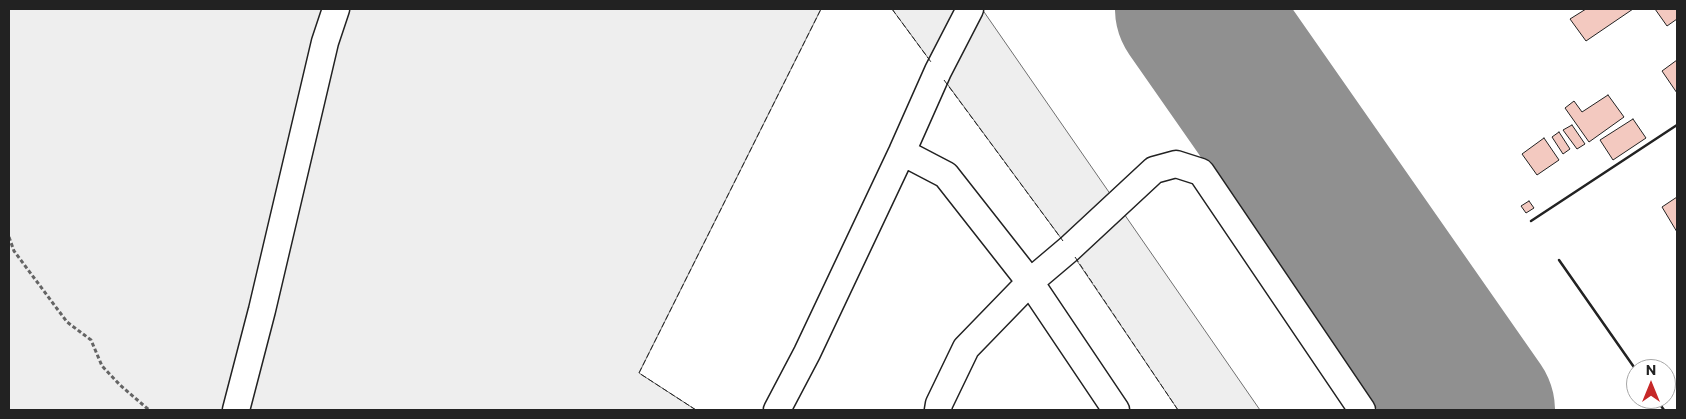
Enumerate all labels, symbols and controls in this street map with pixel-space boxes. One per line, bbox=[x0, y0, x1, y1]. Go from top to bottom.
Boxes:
north arrow bbox=[1626, 359, 1676, 409]
text: N bbox=[1646, 361, 1656, 378]

